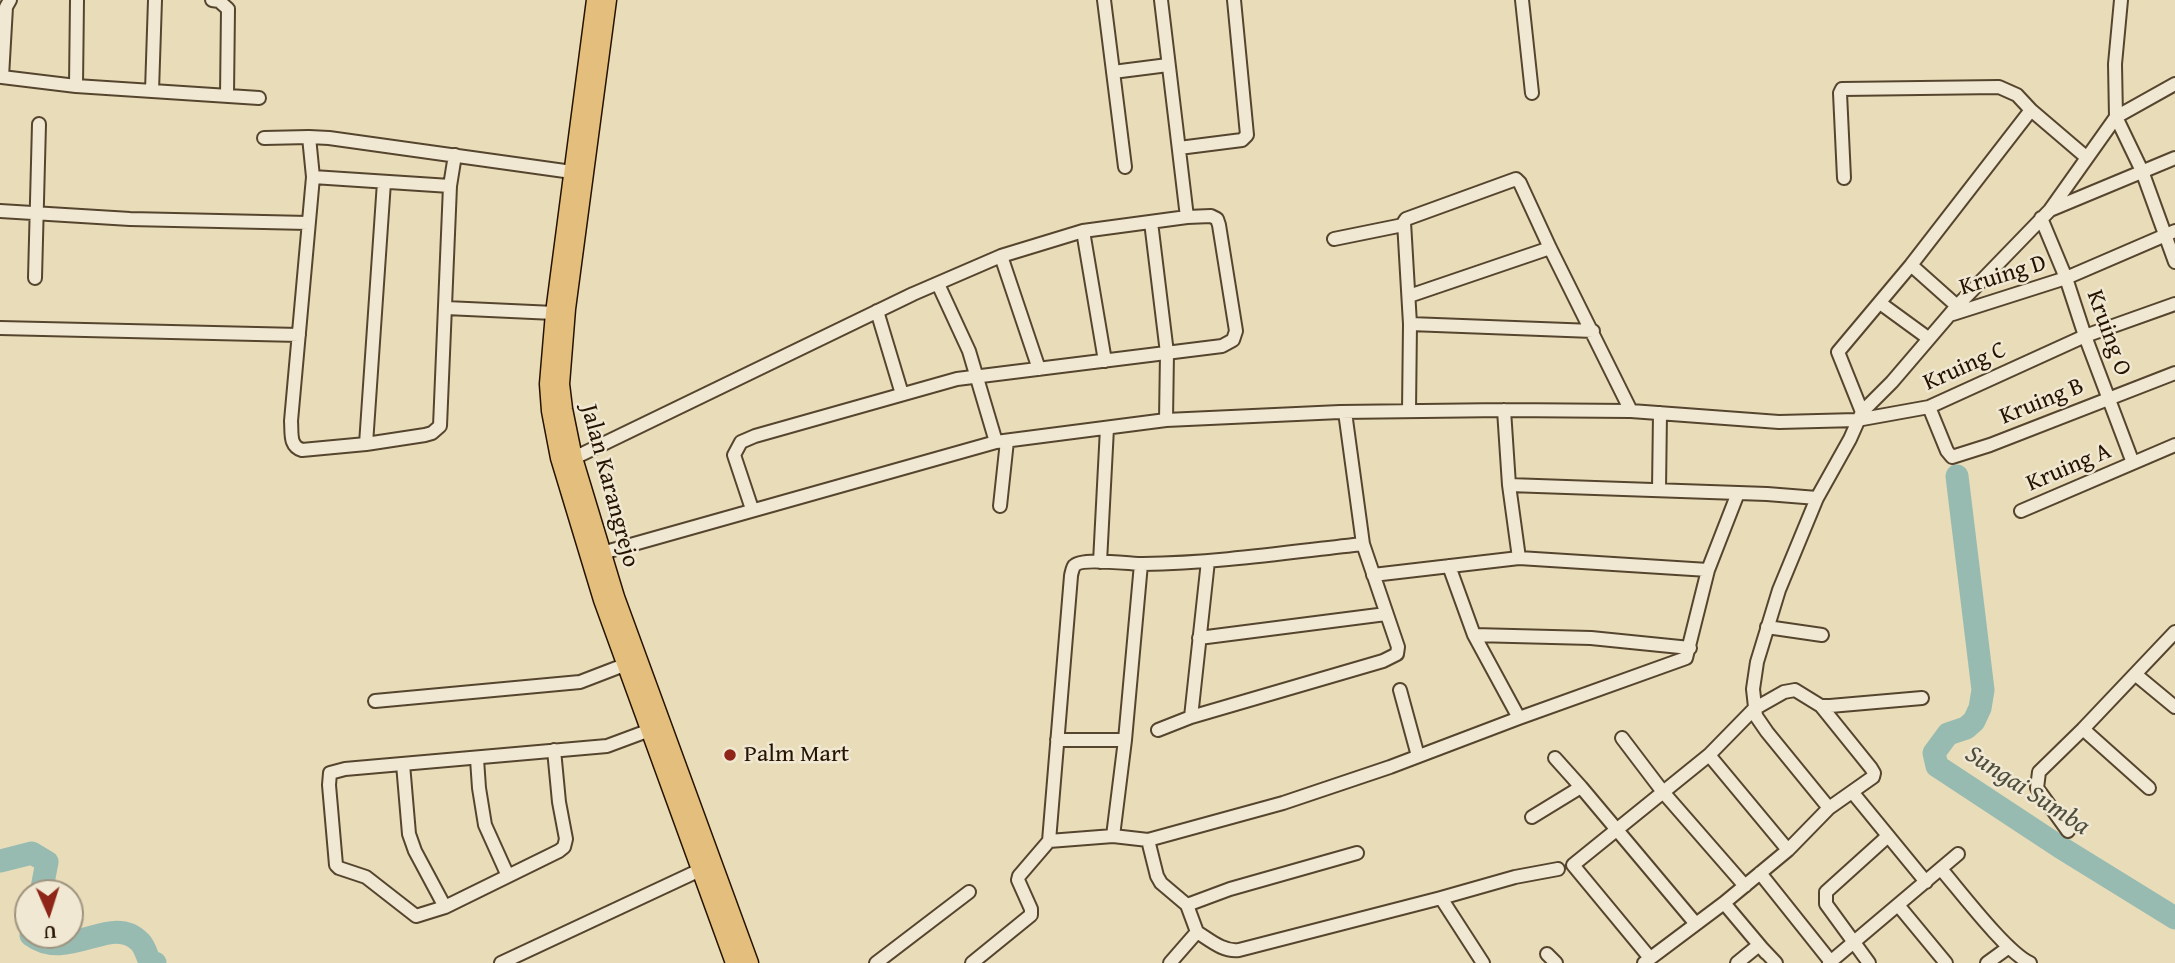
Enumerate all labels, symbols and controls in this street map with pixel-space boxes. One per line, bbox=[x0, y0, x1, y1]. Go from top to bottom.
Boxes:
street label: Kruing D bbox=[1956, 249, 2050, 303]
street label: Kruing O bbox=[2079, 286, 2137, 380]
street label: Kruing C bbox=[1919, 336, 2011, 398]
street label: Kruing B bbox=[1996, 372, 2088, 432]
street label: Jalan Karangrejo bbox=[573, 402, 645, 570]
street label: Kruing A bbox=[2022, 437, 2116, 499]
water label: Sungai Sumba bbox=[1959, 739, 2095, 843]
place label: Palm Mart bbox=[744, 741, 849, 769]
marker: Palm Mart bbox=[722, 747, 738, 763]
north arrow bbox=[14, 879, 84, 949]
text: U bbox=[43, 919, 57, 947]

